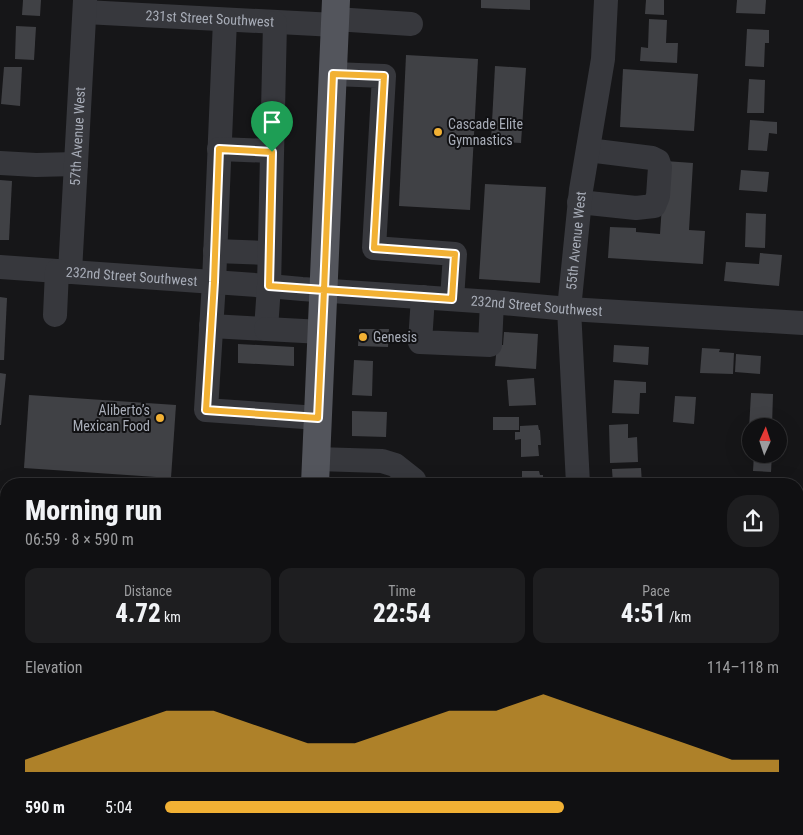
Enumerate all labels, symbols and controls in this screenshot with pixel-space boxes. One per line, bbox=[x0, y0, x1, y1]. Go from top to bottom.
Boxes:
street label: 231st Street Southwest bbox=[145, 7, 275, 30]
street label: 57th Avenue West bbox=[67, 86, 88, 186]
pin bbox=[251, 101, 293, 152]
icon: arrive bbox=[258, 108, 286, 136]
place label: Cascade Elite Gymnastics bbox=[448, 116, 523, 148]
marker: Cascade Elite Gymnastics bbox=[432, 126, 444, 138]
street label: 55th Avenue West bbox=[563, 190, 589, 291]
street label: 232nd Street Southwest bbox=[65, 264, 198, 289]
street label: 232nd Street Southwest bbox=[470, 293, 603, 319]
place label: Genesis bbox=[373, 329, 417, 345]
marker: Genesis bbox=[357, 331, 369, 343]
place label: Aliberto’s Mexican Food bbox=[73, 402, 150, 434]
marker: Aliberto’s Mexican Food bbox=[154, 412, 166, 424]
north arrow bbox=[742, 418, 788, 462]
map controls bbox=[742, 418, 787, 463]
text: Morning run bbox=[25, 494, 162, 527]
button: share bbox=[727, 495, 779, 547]
text: 06:59 · 8 × 590 m bbox=[25, 530, 134, 549]
text: Distance bbox=[124, 583, 172, 599]
text: Time bbox=[388, 583, 416, 599]
text: Pace bbox=[642, 583, 670, 599]
text: 4.72 bbox=[115, 599, 161, 628]
text: 22:54 bbox=[373, 599, 431, 628]
text: 4:51 bbox=[621, 599, 666, 628]
text: km bbox=[161, 609, 181, 625]
text: /km bbox=[666, 609, 691, 625]
text: Elevation bbox=[25, 658, 83, 677]
text: 114–118 m bbox=[707, 658, 779, 677]
text: 590 m bbox=[25, 798, 65, 817]
text: 5:04 bbox=[105, 798, 132, 817]

